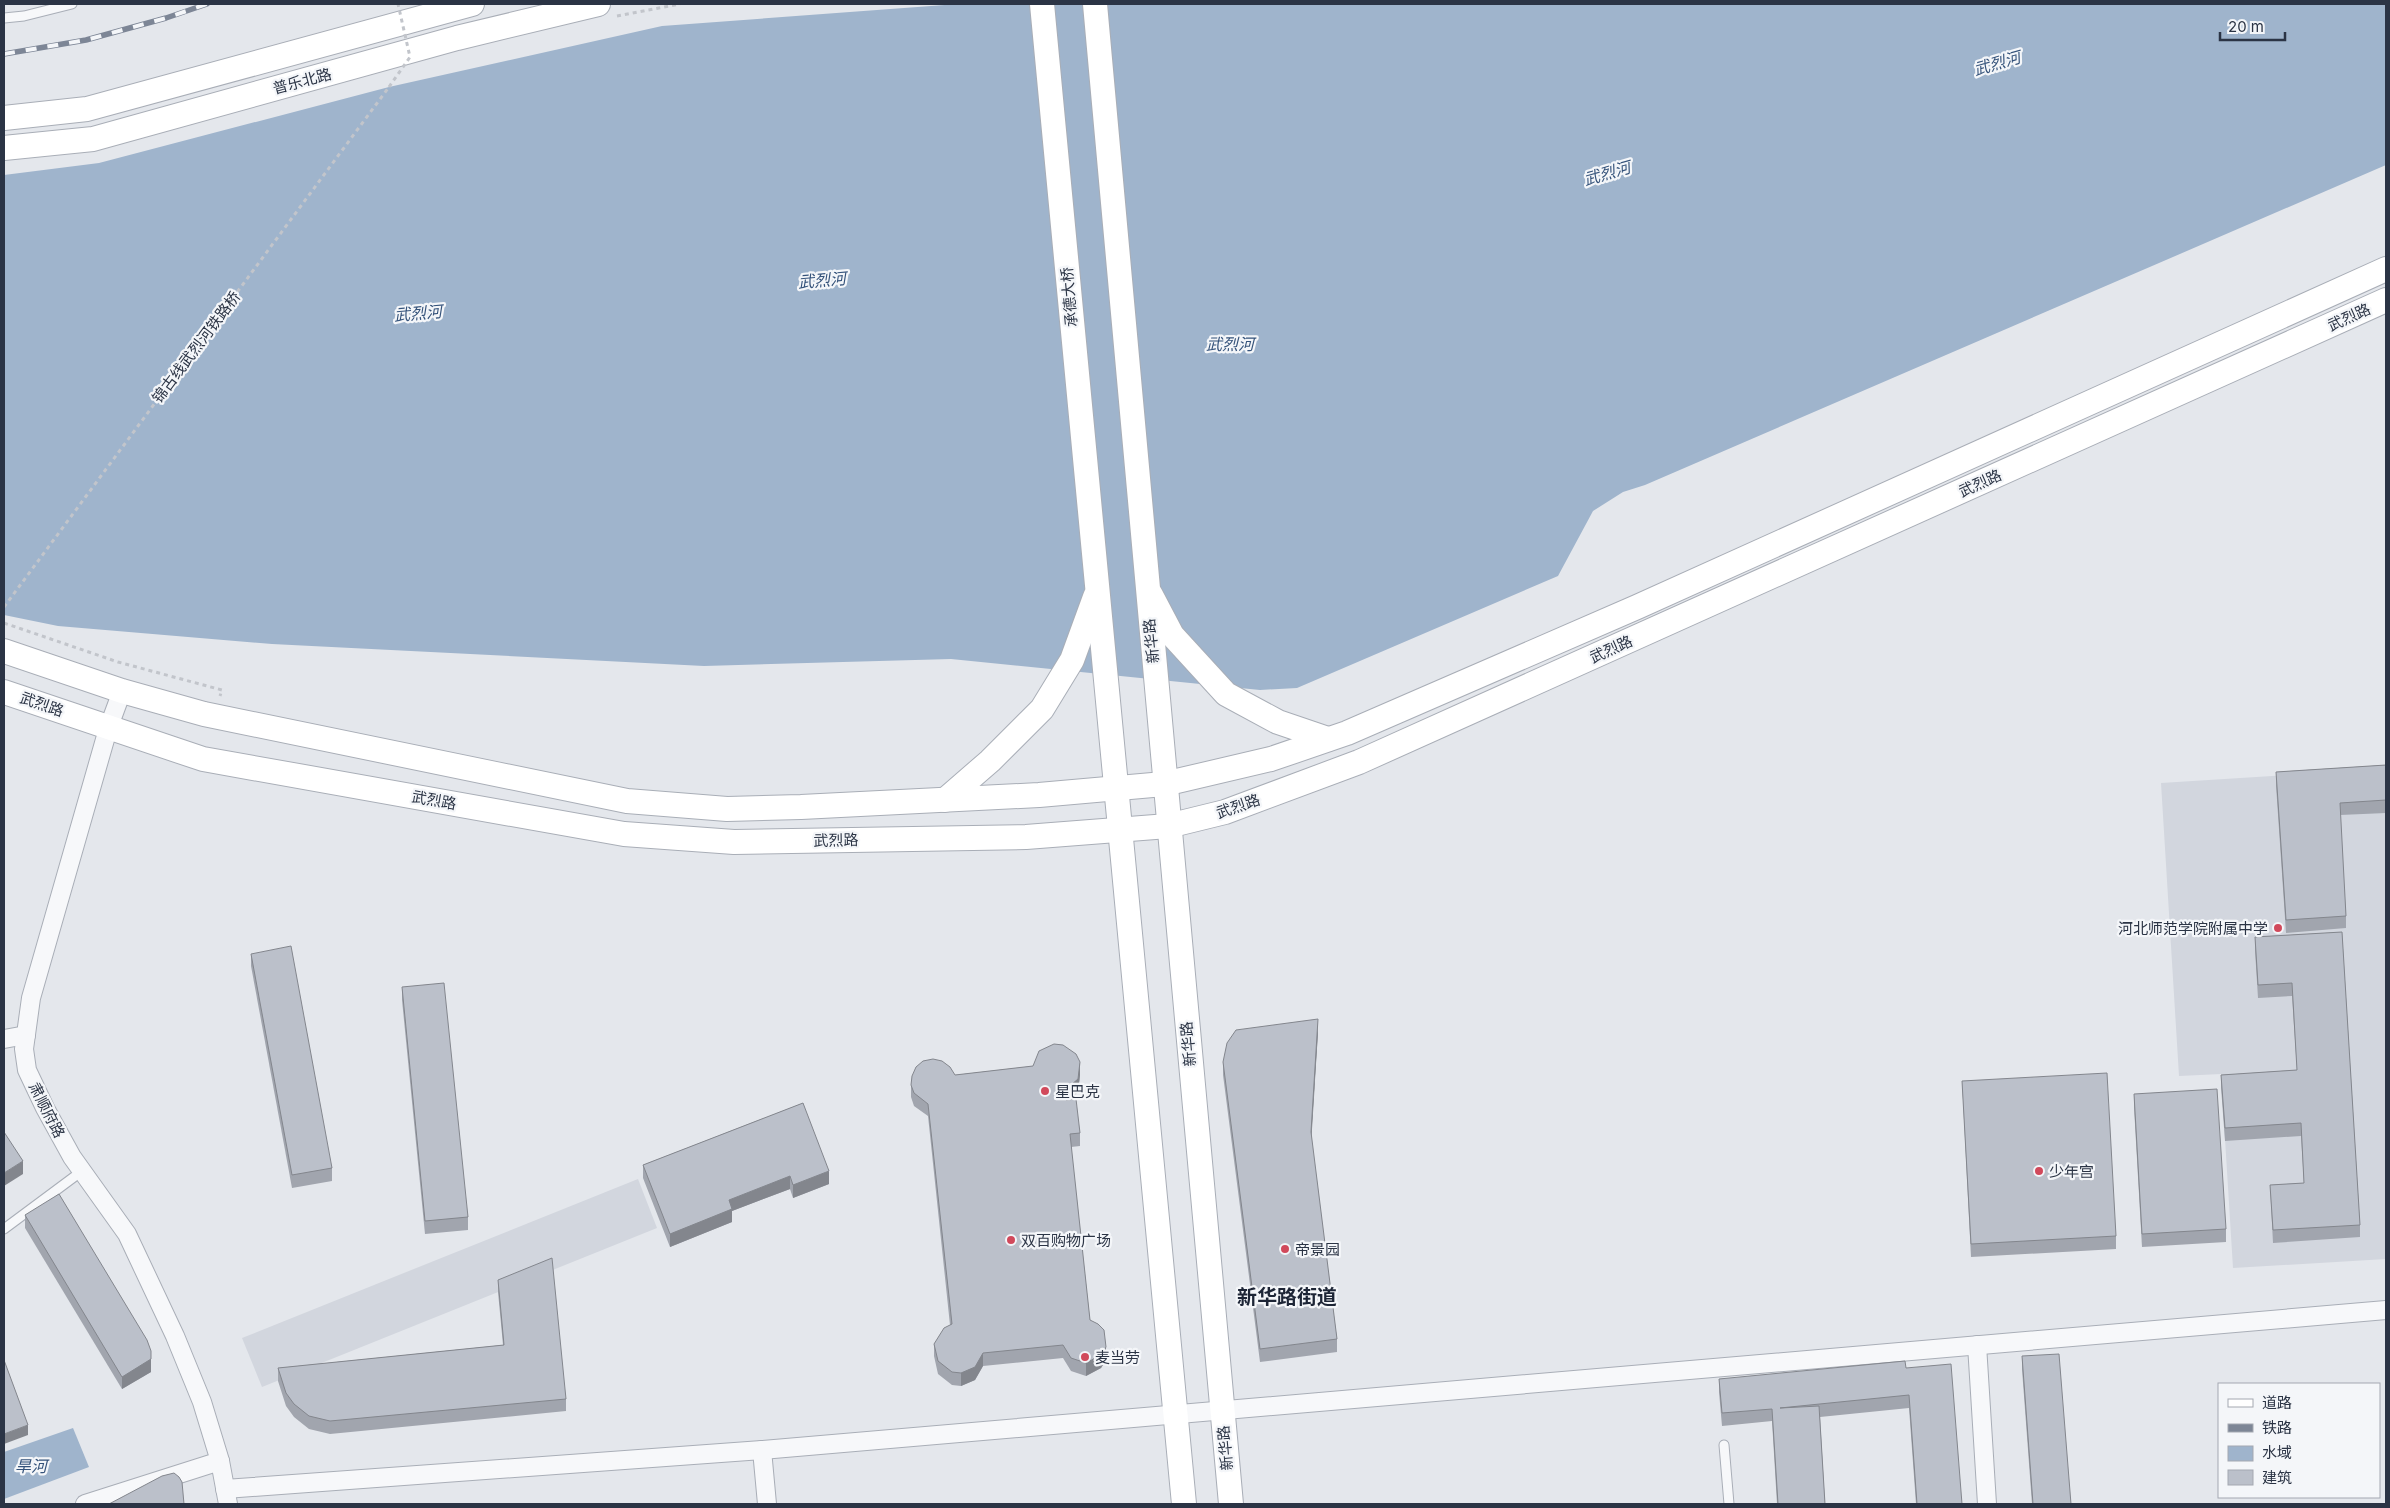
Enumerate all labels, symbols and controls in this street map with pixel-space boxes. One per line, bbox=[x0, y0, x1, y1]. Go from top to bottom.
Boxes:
scale bar bbox=[2220, 10, 2285, 42]
text: 20 m bbox=[2228, 17, 2264, 36]
water label: 武烈河 bbox=[1971, 46, 2026, 79]
street label: 普乐北路 bbox=[271, 64, 333, 98]
water label: 武烈河 bbox=[1581, 156, 1636, 189]
street label: 承德大桥 bbox=[1057, 266, 1081, 328]
water label: 武烈河 bbox=[797, 268, 850, 292]
street label: 锦古线武烈河铁路桥 bbox=[148, 287, 244, 407]
street label: 武烈路 bbox=[2325, 299, 2373, 335]
water label: 武烈河 bbox=[393, 301, 446, 325]
water label: 武烈河 bbox=[1206, 334, 1257, 354]
street label: 武烈路 bbox=[1956, 465, 2004, 501]
street label: 新华路 bbox=[1139, 618, 1163, 664]
street label: 武烈路 bbox=[1587, 631, 1635, 667]
street label: 武烈路 bbox=[18, 688, 66, 720]
street label: 武烈路 bbox=[410, 787, 458, 813]
street label: 武烈路 bbox=[1214, 790, 1262, 822]
street label: 武烈路 bbox=[813, 830, 859, 850]
place label: 河北师范学院附属中学 bbox=[2118, 919, 2268, 938]
marker: 河北师范学院附属中学 bbox=[2272, 922, 2284, 934]
street label: 新华路 bbox=[1177, 1021, 1199, 1067]
street label: 肃顺府路 bbox=[25, 1079, 69, 1141]
place label: 星巴克 bbox=[1055, 1082, 1100, 1101]
marker: 星巴克 bbox=[1039, 1085, 1051, 1097]
place label: 少年宫 bbox=[2049, 1162, 2094, 1181]
marker: 少年宫 bbox=[2033, 1165, 2045, 1177]
place label: 双百购物广场 bbox=[1021, 1231, 1111, 1250]
marker: 双百购物广场 bbox=[1005, 1234, 1017, 1246]
place label: 帝景园 bbox=[1295, 1240, 1340, 1259]
marker: 帝景园 bbox=[1279, 1243, 1291, 1255]
district label: 新华路街道 bbox=[1237, 1285, 1337, 1309]
place label: 麦当劳 bbox=[1095, 1348, 1140, 1367]
marker: 麦当劳 bbox=[1079, 1351, 1091, 1363]
legend bbox=[2218, 1383, 2380, 1498]
text: 道路 bbox=[2262, 1393, 2292, 1412]
text: 铁路 bbox=[2262, 1418, 2292, 1437]
street label: 新华路 bbox=[1214, 1425, 1236, 1471]
text: 水域 bbox=[2262, 1443, 2292, 1462]
water label: 旱河 bbox=[15, 1456, 50, 1476]
text: 建筑 bbox=[2262, 1468, 2292, 1487]

